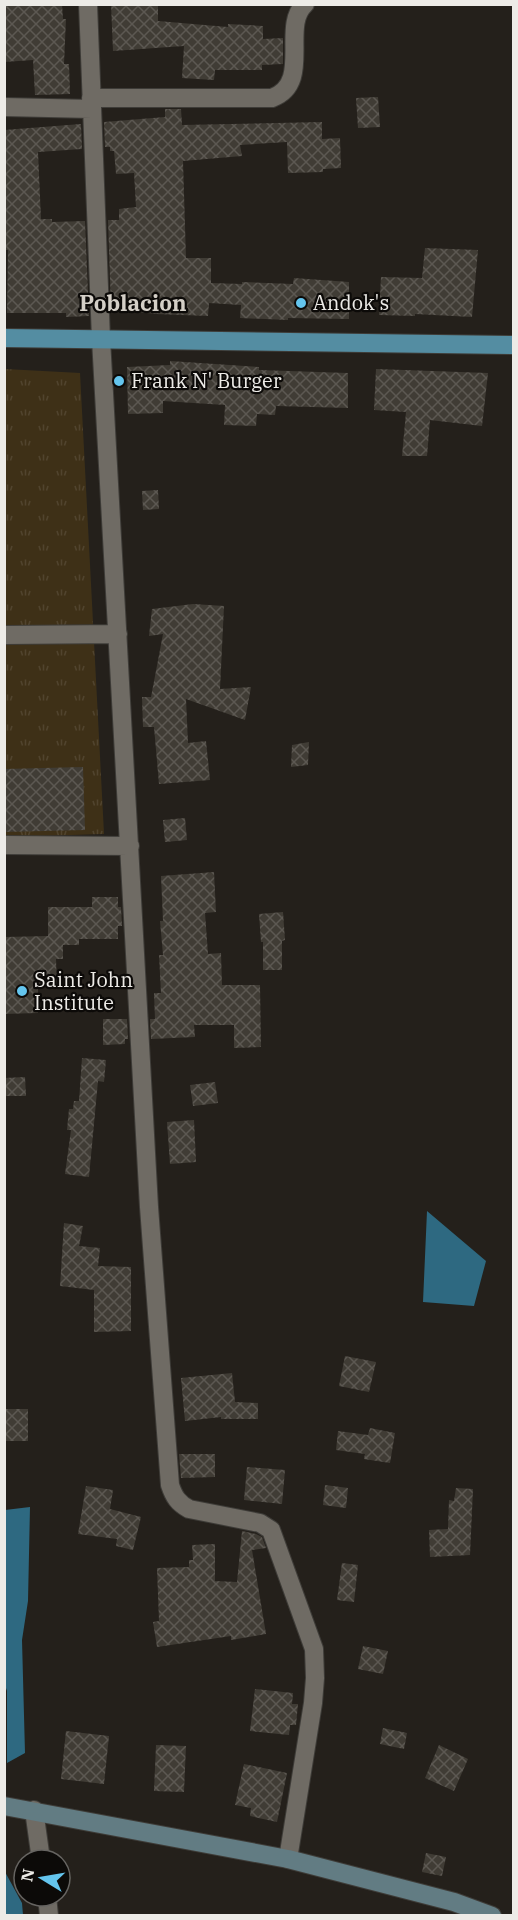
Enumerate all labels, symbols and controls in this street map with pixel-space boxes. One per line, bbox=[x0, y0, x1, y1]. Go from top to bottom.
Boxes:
district label: Poblacion bbox=[79, 288, 187, 317]
place label: Andok's bbox=[313, 289, 389, 316]
marker: Andok's bbox=[294, 296, 308, 310]
place label: Frank N' Burger bbox=[131, 367, 282, 394]
marker: Frank N' Burger bbox=[112, 374, 126, 388]
place label: Saint John Institute bbox=[34, 966, 133, 1016]
marker: Saint John Institute bbox=[15, 984, 29, 998]
north arrow bbox=[12, 1848, 72, 1908]
text: N bbox=[16, 1867, 38, 1883]

